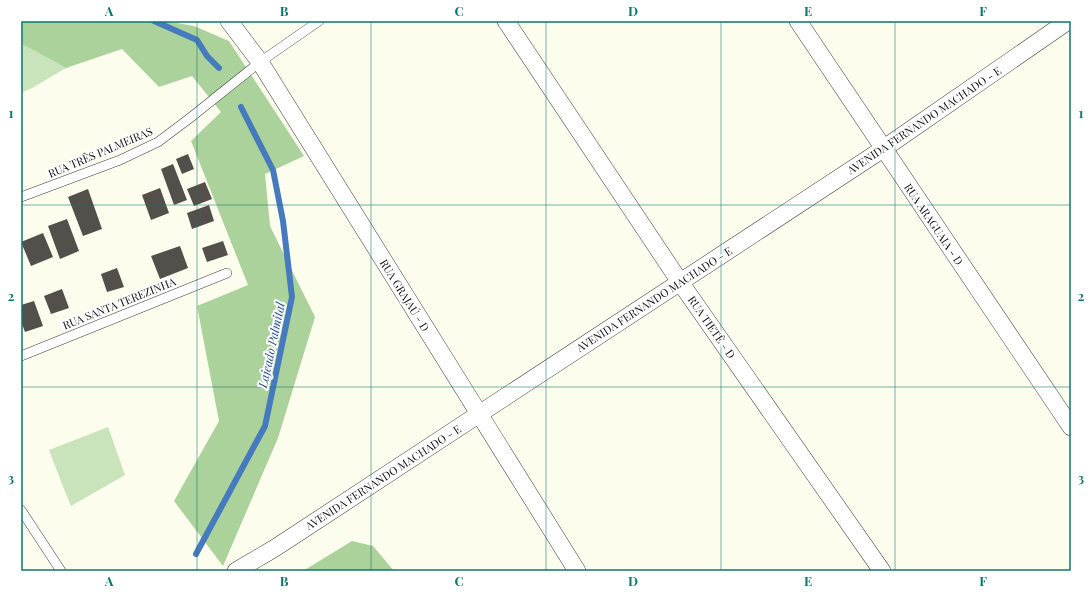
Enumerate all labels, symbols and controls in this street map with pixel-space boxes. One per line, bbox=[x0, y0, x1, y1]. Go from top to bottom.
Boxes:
text: A bbox=[104, 2, 114, 19]
text: B bbox=[280, 2, 289, 19]
text: C bbox=[454, 2, 464, 19]
text: D bbox=[628, 2, 638, 19]
text: E bbox=[804, 2, 812, 19]
text: F bbox=[979, 2, 987, 19]
street label: AVENIDA FERNANDO MACHADO - E bbox=[843, 63, 1004, 178]
text: 1 bbox=[9, 104, 14, 121]
text: 1 bbox=[1079, 104, 1084, 121]
street label: RUA TRÊS PALMEIRAS bbox=[45, 123, 155, 181]
street label: RUA ARAGUAIA - D bbox=[901, 180, 967, 268]
street label: AVENIDA FERNANDO MACHADO - E bbox=[572, 243, 735, 356]
street label: RUA GRAJAÚ - D bbox=[377, 256, 433, 334]
street label: RUA SANTA TEREZINHA bbox=[60, 273, 178, 333]
text: 2 bbox=[8, 287, 15, 304]
text: 2 bbox=[1078, 287, 1085, 304]
street label: RUA TIETÊ - D bbox=[685, 293, 739, 361]
water label: Lajeado Palmital bbox=[254, 300, 288, 390]
street label: AVENIDA FERNANDO MACHADO - E bbox=[301, 421, 464, 534]
text: 3 bbox=[8, 469, 14, 486]
text: 3 bbox=[1078, 469, 1084, 486]
text: A bbox=[104, 572, 114, 589]
text: B bbox=[280, 572, 289, 589]
text: C bbox=[454, 572, 464, 589]
text: D bbox=[628, 572, 638, 589]
text: E bbox=[804, 572, 812, 589]
text: F bbox=[979, 572, 987, 589]

